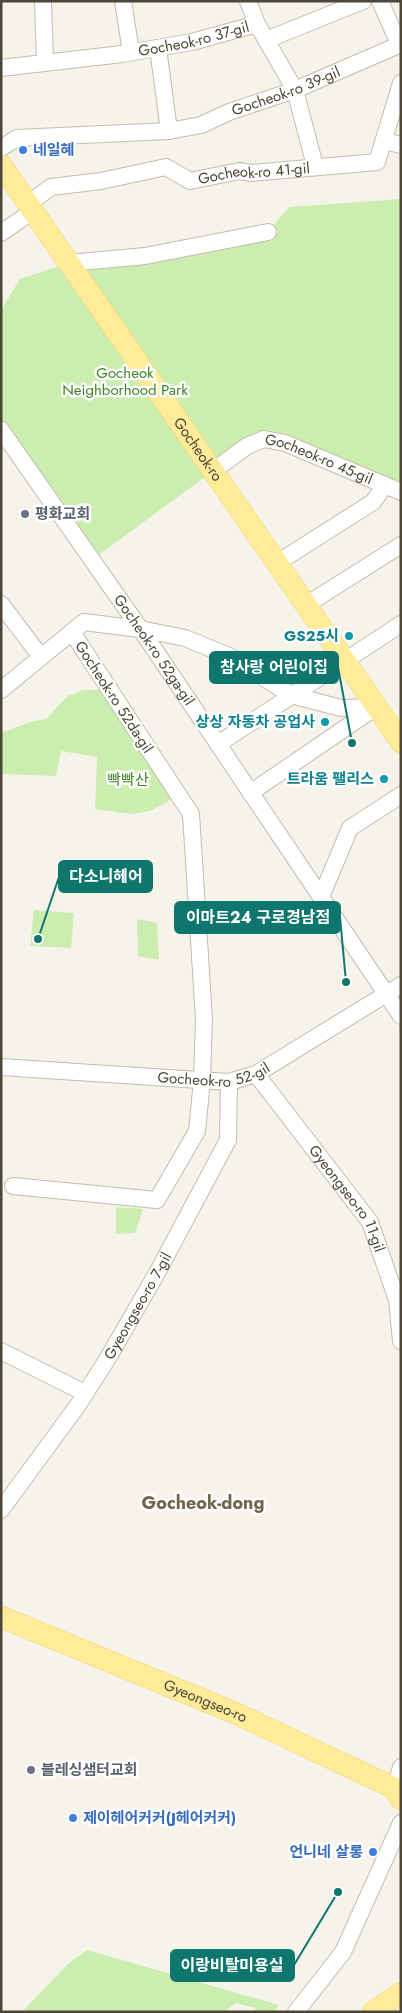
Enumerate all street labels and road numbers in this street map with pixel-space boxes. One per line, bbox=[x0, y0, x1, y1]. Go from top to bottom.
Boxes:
street label: Gocheok-ro 37-gil bbox=[137, 16, 252, 62]
street label: Gocheok-ro 39-gil bbox=[229, 61, 343, 121]
street label: Gocheok-ro 41-gil bbox=[196, 157, 311, 190]
street label: Gocheok-ro bbox=[168, 413, 228, 486]
street label: Gocheok-ro 45-gil bbox=[263, 428, 376, 490]
street label: Gocheok-ro 52ga-gil bbox=[108, 590, 200, 710]
street label: Gocheok-ro 52da-gil bbox=[69, 637, 159, 757]
street label: Gocheok-ro 52-gil bbox=[157, 1057, 274, 1093]
street label: Gyeongseo-ro 11-gil bbox=[303, 1140, 391, 1255]
street label: Gyeongseo-ro 7-gil bbox=[98, 1248, 177, 1364]
street label: Gyeongseo-ro bbox=[160, 1674, 251, 1728]

